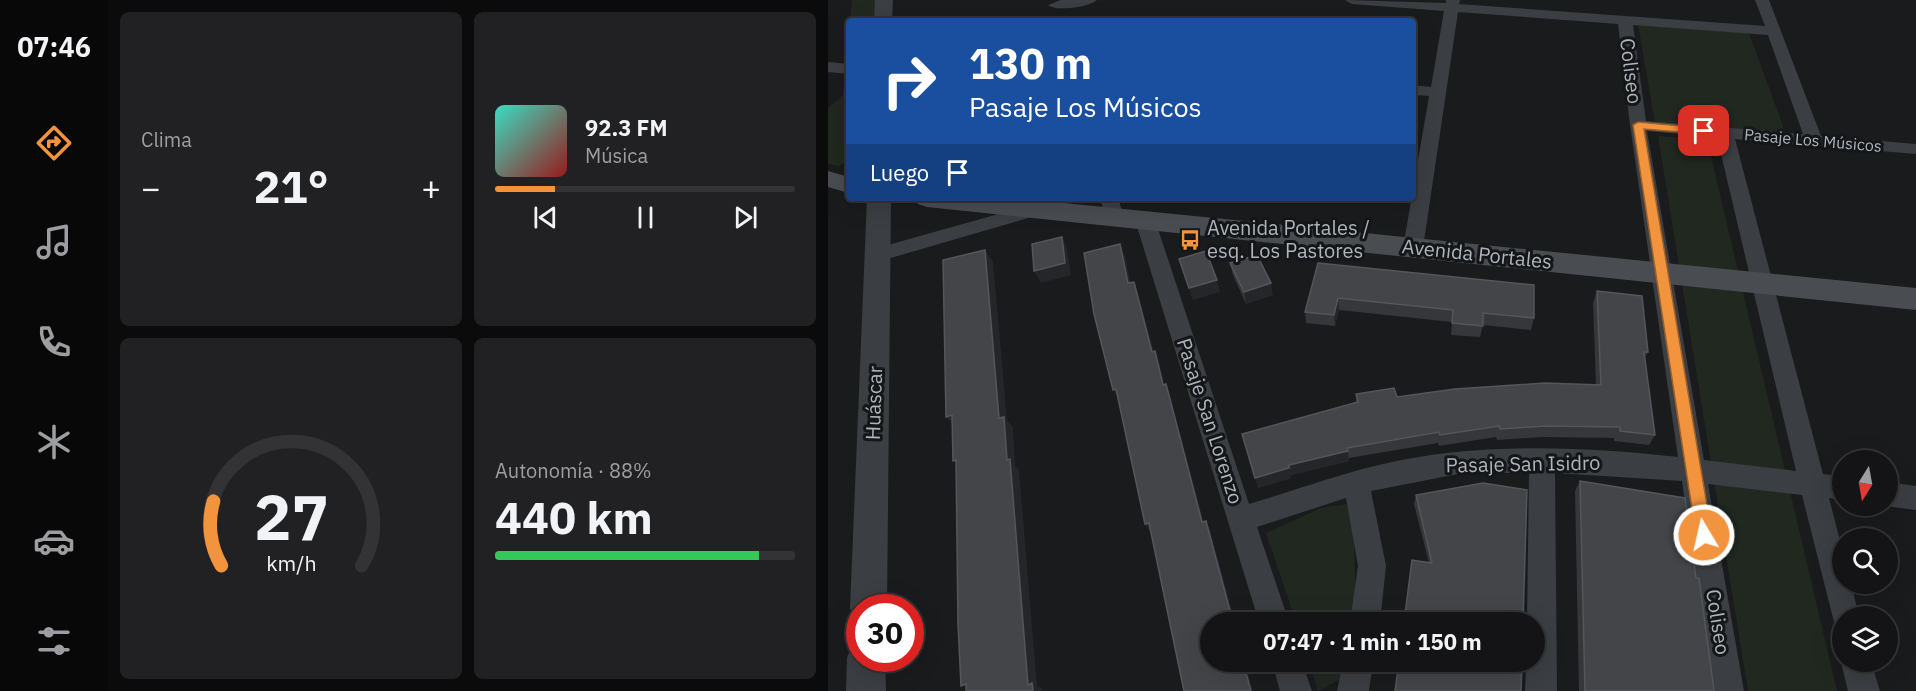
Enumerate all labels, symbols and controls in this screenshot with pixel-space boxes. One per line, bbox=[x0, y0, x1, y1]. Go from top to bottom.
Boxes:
text: 07:46 bbox=[17, 29, 91, 64]
text: 130 m bbox=[969, 36, 1092, 91]
street label: Coliseo bbox=[1614, 37, 1649, 105]
icon: right bbox=[870, 42, 948, 120]
text: Pasaje Los Músicos bbox=[969, 89, 1202, 124]
pin bbox=[1678, 105, 1729, 156]
text: 92.3 FM bbox=[585, 113, 668, 142]
icon: arrive bbox=[1687, 114, 1720, 147]
icon: directions bbox=[33, 122, 75, 164]
street label: Pasaje Los Músicos bbox=[1743, 124, 1883, 156]
text: Clima bbox=[141, 126, 192, 153]
text: Música bbox=[585, 142, 648, 169]
icon: arrive bbox=[941, 156, 974, 189]
text: 21° bbox=[253, 157, 329, 215]
text: Luego bbox=[870, 158, 929, 187]
text: − bbox=[141, 166, 161, 209]
text: + bbox=[421, 166, 441, 209]
icon: previous bbox=[529, 201, 562, 234]
icon: pause bbox=[629, 201, 662, 234]
icon: next bbox=[729, 201, 762, 234]
place label: Avenida Portales / esq. Los Pastores bbox=[1207, 214, 1370, 264]
icon: music bbox=[33, 221, 75, 263]
bus stop icon: Avenida Portales / esq. Los Pastores bbox=[1178, 228, 1202, 252]
street label: Avenida Portales bbox=[1401, 232, 1553, 275]
icon: phone bbox=[33, 321, 75, 363]
street label: Pasaje San Lorenzo bbox=[1171, 334, 1250, 507]
street label: Huáscar bbox=[859, 366, 888, 440]
icon: climate bbox=[33, 421, 75, 463]
street label: Pasaje San Isidro bbox=[1445, 449, 1601, 478]
north arrow bbox=[1832, 450, 1898, 516]
map controls bbox=[1832, 450, 1898, 672]
text: Autonomía · 88% bbox=[495, 457, 652, 484]
text: 27 bbox=[254, 476, 328, 557]
text: 440 km bbox=[495, 488, 653, 546]
position arrow bbox=[1672, 503, 1736, 567]
icon: car bbox=[33, 520, 75, 562]
button: search bbox=[1832, 528, 1898, 594]
text: km/h bbox=[266, 549, 316, 577]
street label: Coliseo bbox=[1700, 587, 1737, 657]
speed limit sign: 30 bbox=[846, 594, 924, 672]
button: layers bbox=[1832, 606, 1898, 672]
icon: filters bbox=[33, 620, 75, 662]
text: 07:47 · 1 min · 150 m bbox=[1263, 627, 1482, 656]

